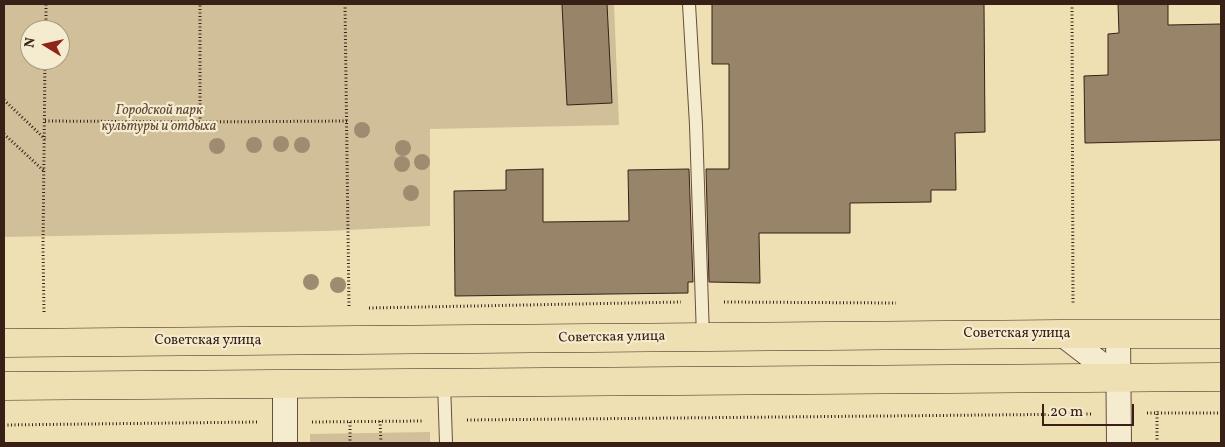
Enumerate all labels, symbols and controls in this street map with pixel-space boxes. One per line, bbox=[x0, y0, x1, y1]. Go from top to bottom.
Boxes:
north arrow bbox=[20, 20, 70, 70]
text: N bbox=[20, 36, 41, 49]
park label: Городской парк культуры и отдыха bbox=[102, 103, 216, 136]
street label: Советская улица bbox=[963, 326, 1071, 342]
street label: Советская улица bbox=[558, 329, 666, 347]
street label: Советская улица bbox=[154, 333, 262, 349]
scale bar bbox=[1045, 394, 1138, 426]
text: 20 m bbox=[1050, 402, 1083, 423]

